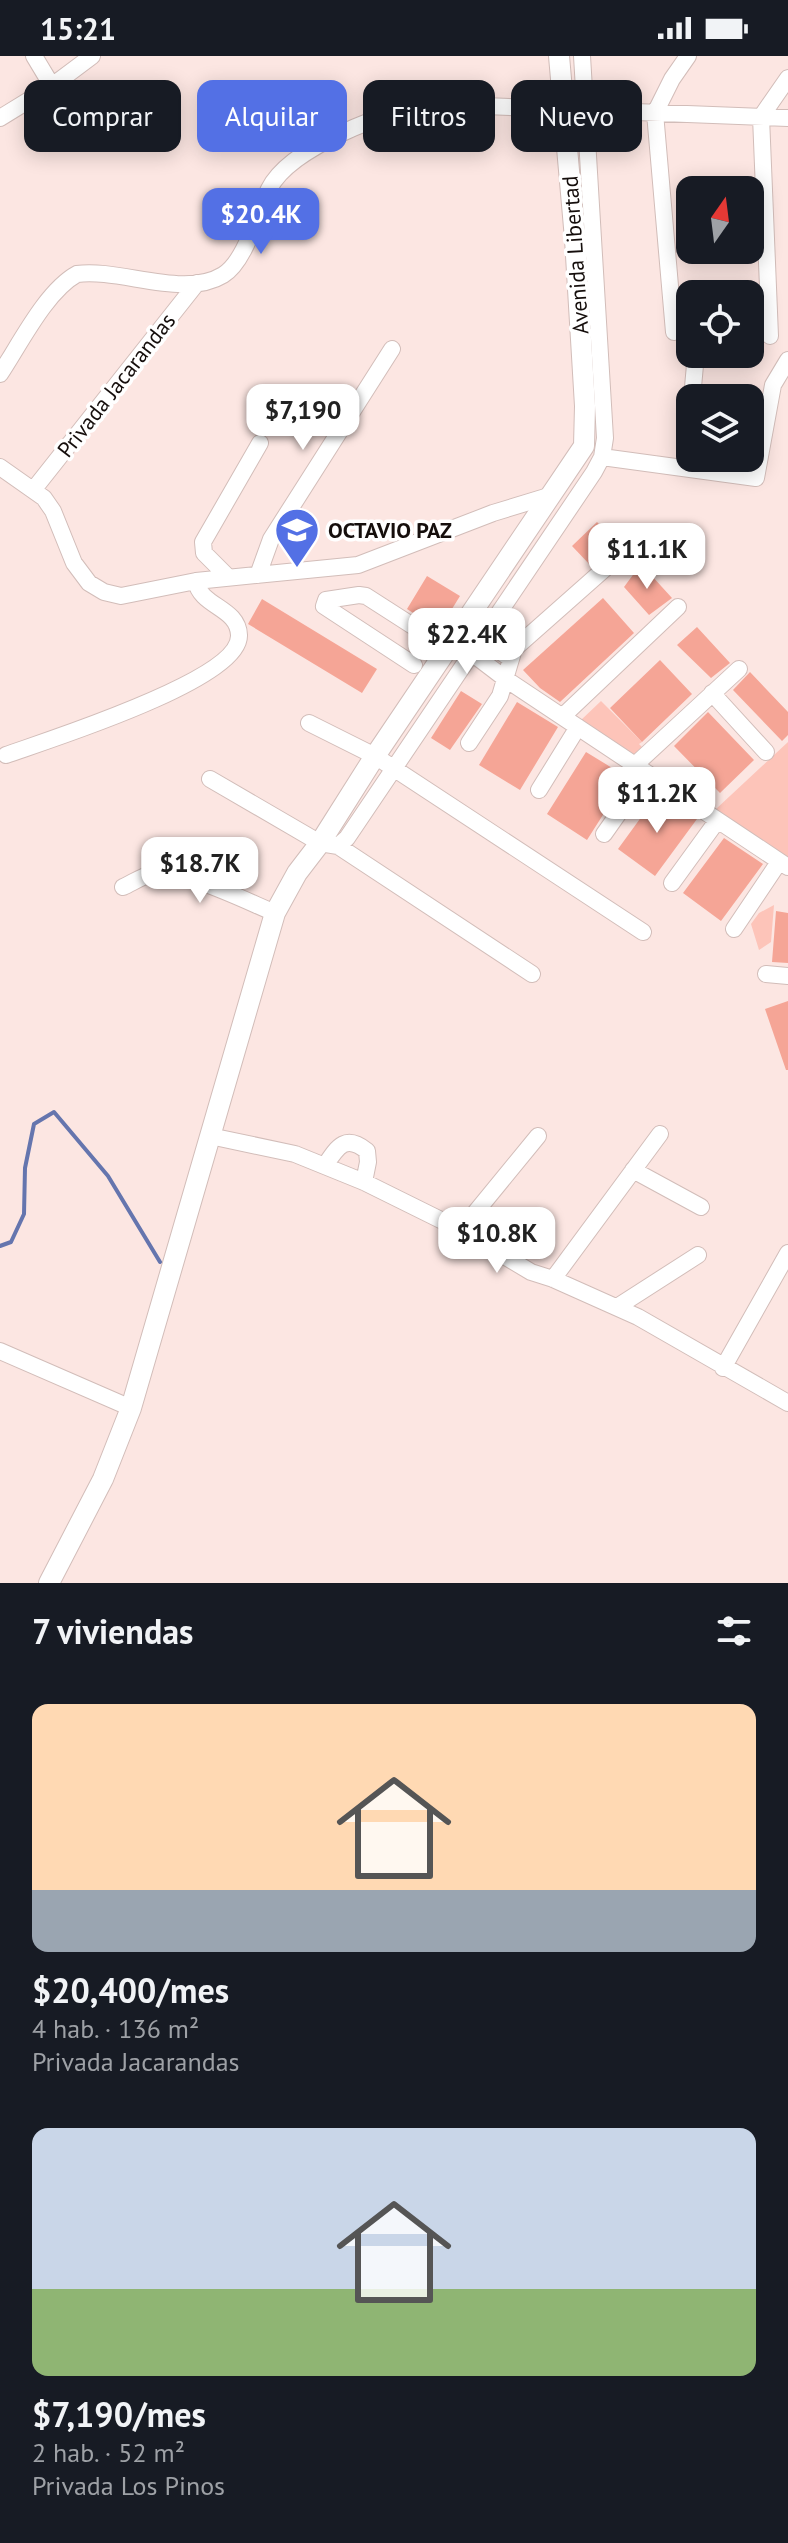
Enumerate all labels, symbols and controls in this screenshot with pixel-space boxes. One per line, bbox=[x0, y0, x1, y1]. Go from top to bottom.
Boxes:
text: 15:21 bbox=[40, 9, 116, 48]
chip: Comprar bbox=[24, 80, 181, 152]
chip: Alquilar bbox=[197, 80, 347, 152]
chip: Filtros bbox=[363, 80, 495, 152]
chip: Nuevo bbox=[511, 80, 642, 152]
street label: Avenida Libertad bbox=[555, 175, 595, 335]
north arrow bbox=[676, 176, 764, 264]
map controls bbox=[676, 176, 764, 472]
pin: $20.4K bbox=[196, 188, 326, 256]
text: $20.4K bbox=[220, 197, 302, 230]
button: locate bbox=[676, 280, 764, 368]
street label: Privada Jacarandas bbox=[51, 307, 181, 463]
pin: $7,190 bbox=[238, 384, 368, 452]
button: layers bbox=[676, 384, 764, 472]
text: $7,190 bbox=[264, 393, 342, 426]
school or university icon: OCTAVIO PAZ bbox=[273, 506, 321, 569]
place label: OCTAVIO PAZ bbox=[328, 516, 452, 544]
pin: $11.1K bbox=[582, 523, 712, 591]
text: $11.1K bbox=[606, 532, 688, 565]
pin: $22.4K bbox=[402, 608, 532, 676]
text: $22.4K bbox=[426, 617, 508, 650]
pin: $11.2K bbox=[592, 767, 722, 835]
text: $11.2K bbox=[616, 776, 698, 809]
pin: $18.7K bbox=[135, 837, 265, 905]
text: $18.7K bbox=[159, 846, 241, 879]
pin: $10.8K bbox=[432, 1207, 562, 1275]
text: $10.8K bbox=[456, 1216, 538, 1249]
text: 7 viviendas bbox=[32, 1609, 193, 1653]
icon: filters bbox=[712, 1609, 756, 1653]
icon: home bbox=[322, 1756, 466, 1900]
text: $20,400/mes bbox=[32, 1968, 229, 2012]
text: 4 hab. · 136 m² bbox=[32, 2012, 199, 2045]
text: Privada Jacarandas bbox=[32, 2045, 240, 2078]
icon: home bbox=[322, 2180, 466, 2324]
text: $7,190/mes bbox=[32, 2392, 206, 2436]
text: 2 hab. · 52 m² bbox=[32, 2436, 185, 2469]
text: Privada Los Pinos bbox=[32, 2469, 225, 2502]

